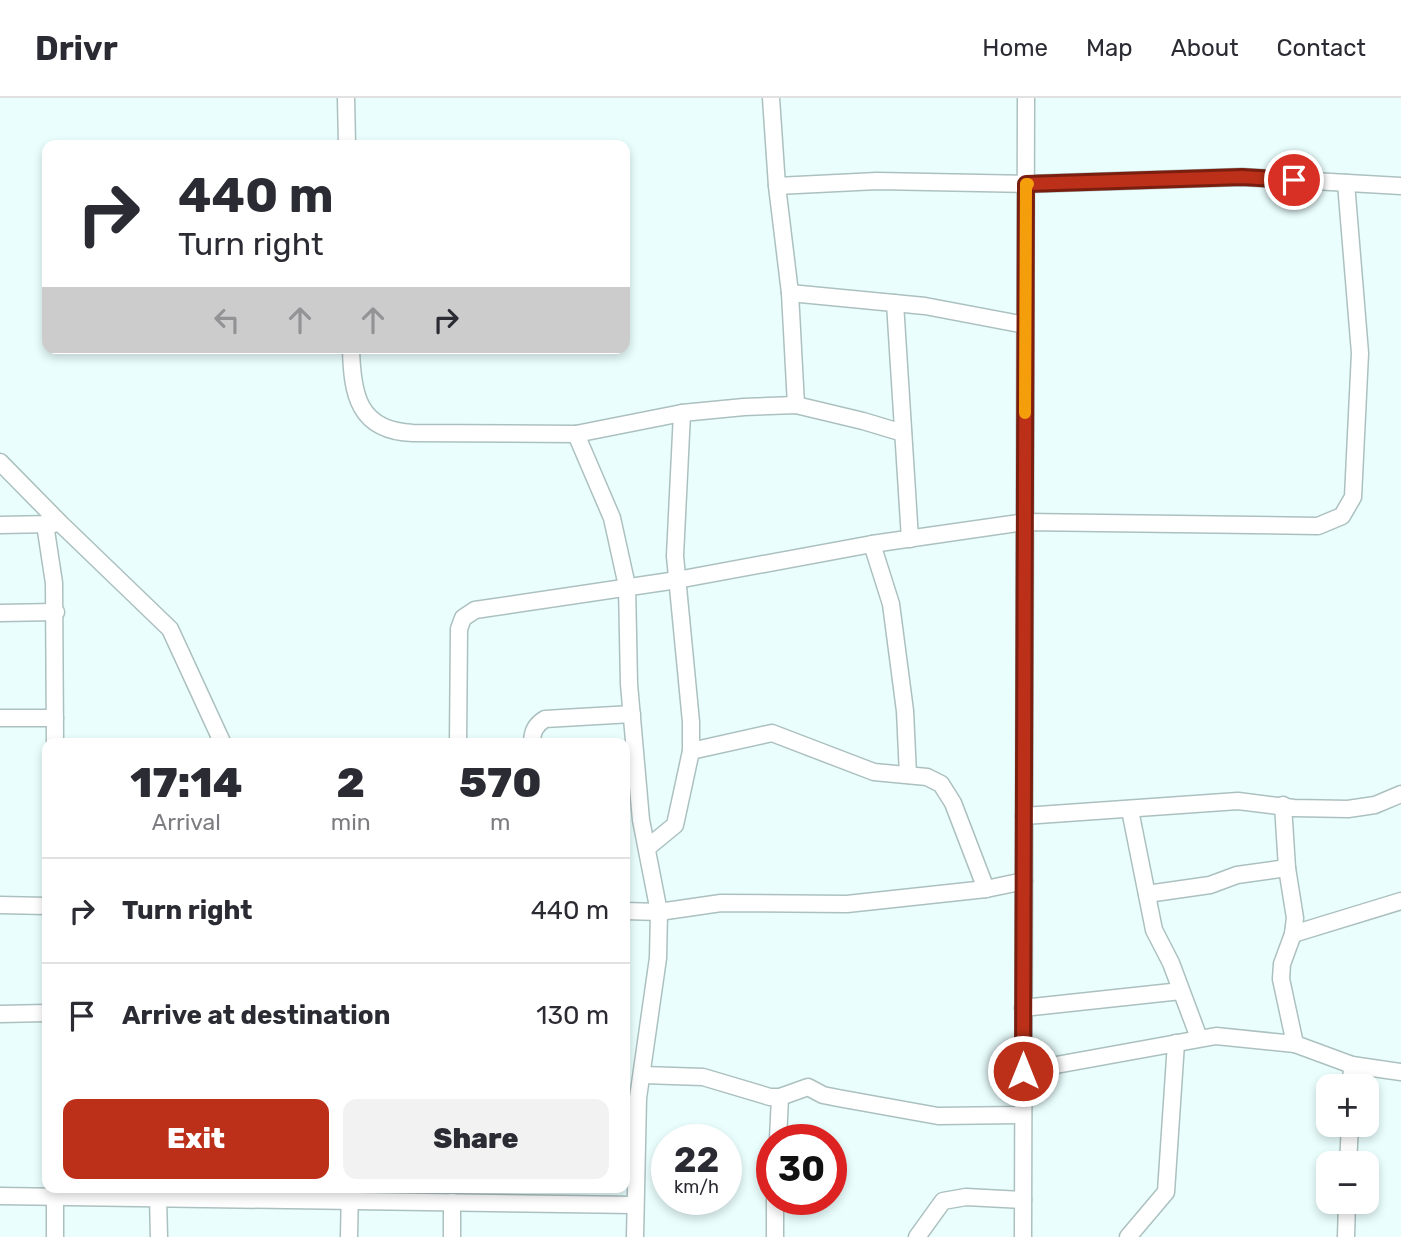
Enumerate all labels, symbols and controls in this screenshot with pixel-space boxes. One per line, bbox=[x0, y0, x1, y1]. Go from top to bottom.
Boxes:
text: Drivr bbox=[35, 29, 118, 68]
text: Home bbox=[982, 34, 1048, 62]
text: Map bbox=[1086, 34, 1133, 62]
text: About bbox=[1171, 34, 1239, 62]
text: Contact bbox=[1277, 34, 1366, 62]
pin bbox=[1264, 150, 1324, 210]
icon: arrive bbox=[1275, 161, 1313, 199]
text: 440 m bbox=[178, 166, 334, 224]
icon: right bbox=[63, 168, 154, 259]
text: Turn right bbox=[178, 225, 323, 263]
icon: left bbox=[208, 301, 246, 339]
icon: ahead bbox=[281, 301, 319, 339]
icon: ahead bbox=[354, 301, 392, 339]
icon: right bbox=[427, 301, 465, 339]
text: 17:14 bbox=[130, 758, 242, 808]
text: 2 bbox=[337, 758, 365, 808]
text: 570 bbox=[459, 758, 542, 808]
text: Arrival bbox=[152, 808, 221, 836]
text: min bbox=[331, 808, 371, 836]
text: m bbox=[490, 808, 511, 836]
icon: right bbox=[63, 892, 101, 930]
text: Turn right bbox=[122, 895, 252, 926]
text: 440 m bbox=[531, 895, 609, 926]
icon: arrive bbox=[63, 997, 101, 1035]
text: Arrive at destination bbox=[122, 1000, 390, 1031]
text: 130 m bbox=[536, 1000, 609, 1031]
position arrow bbox=[986, 1034, 1060, 1108]
map controls bbox=[1316, 1074, 1379, 1214]
button: + bbox=[1316, 1074, 1379, 1137]
button: Exit bbox=[63, 1099, 329, 1179]
button: Share bbox=[343, 1099, 609, 1179]
speed limit sign: 30 bbox=[756, 1124, 847, 1215]
text: 22 bbox=[674, 1139, 719, 1181]
button: − bbox=[1316, 1151, 1379, 1214]
text: km/h bbox=[674, 1176, 719, 1198]

